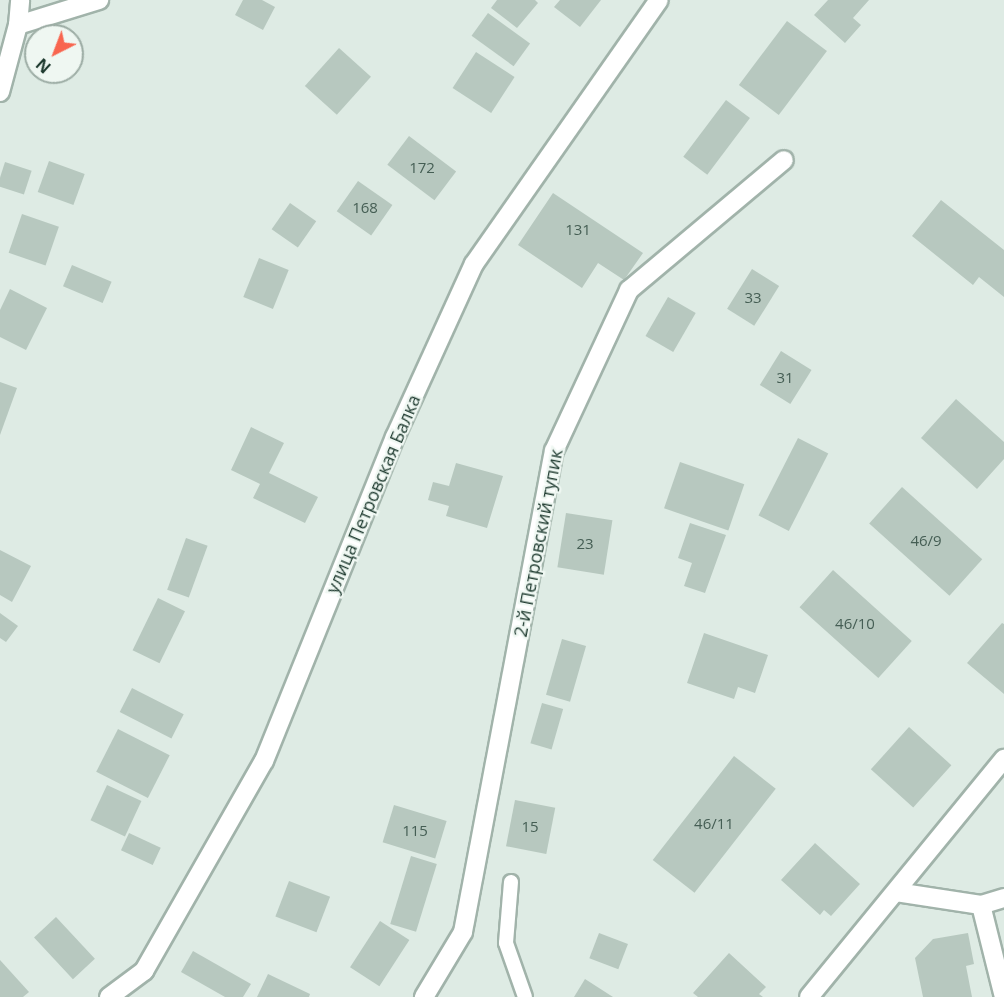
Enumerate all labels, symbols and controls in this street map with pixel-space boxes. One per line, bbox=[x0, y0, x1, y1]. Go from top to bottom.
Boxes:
north arrow bbox=[24, 24, 84, 84]
text: N bbox=[31, 53, 55, 78]
house number: 172 bbox=[409, 159, 435, 177]
house number: 168 bbox=[352, 199, 378, 217]
house number: 131 bbox=[565, 221, 591, 239]
house number: 33 bbox=[744, 289, 762, 307]
house number: 31 bbox=[776, 369, 794, 387]
street label: улица Петровская Балка bbox=[321, 391, 425, 597]
street label: 2-й Петровский тупик bbox=[509, 447, 567, 639]
house number: 46/9 bbox=[910, 532, 942, 550]
house number: 23 bbox=[576, 535, 594, 553]
house number: 46/10 bbox=[835, 615, 875, 633]
house number: 46/11 bbox=[694, 815, 734, 833]
house number: 15 bbox=[521, 818, 539, 836]
house number: 115 bbox=[402, 822, 428, 840]

